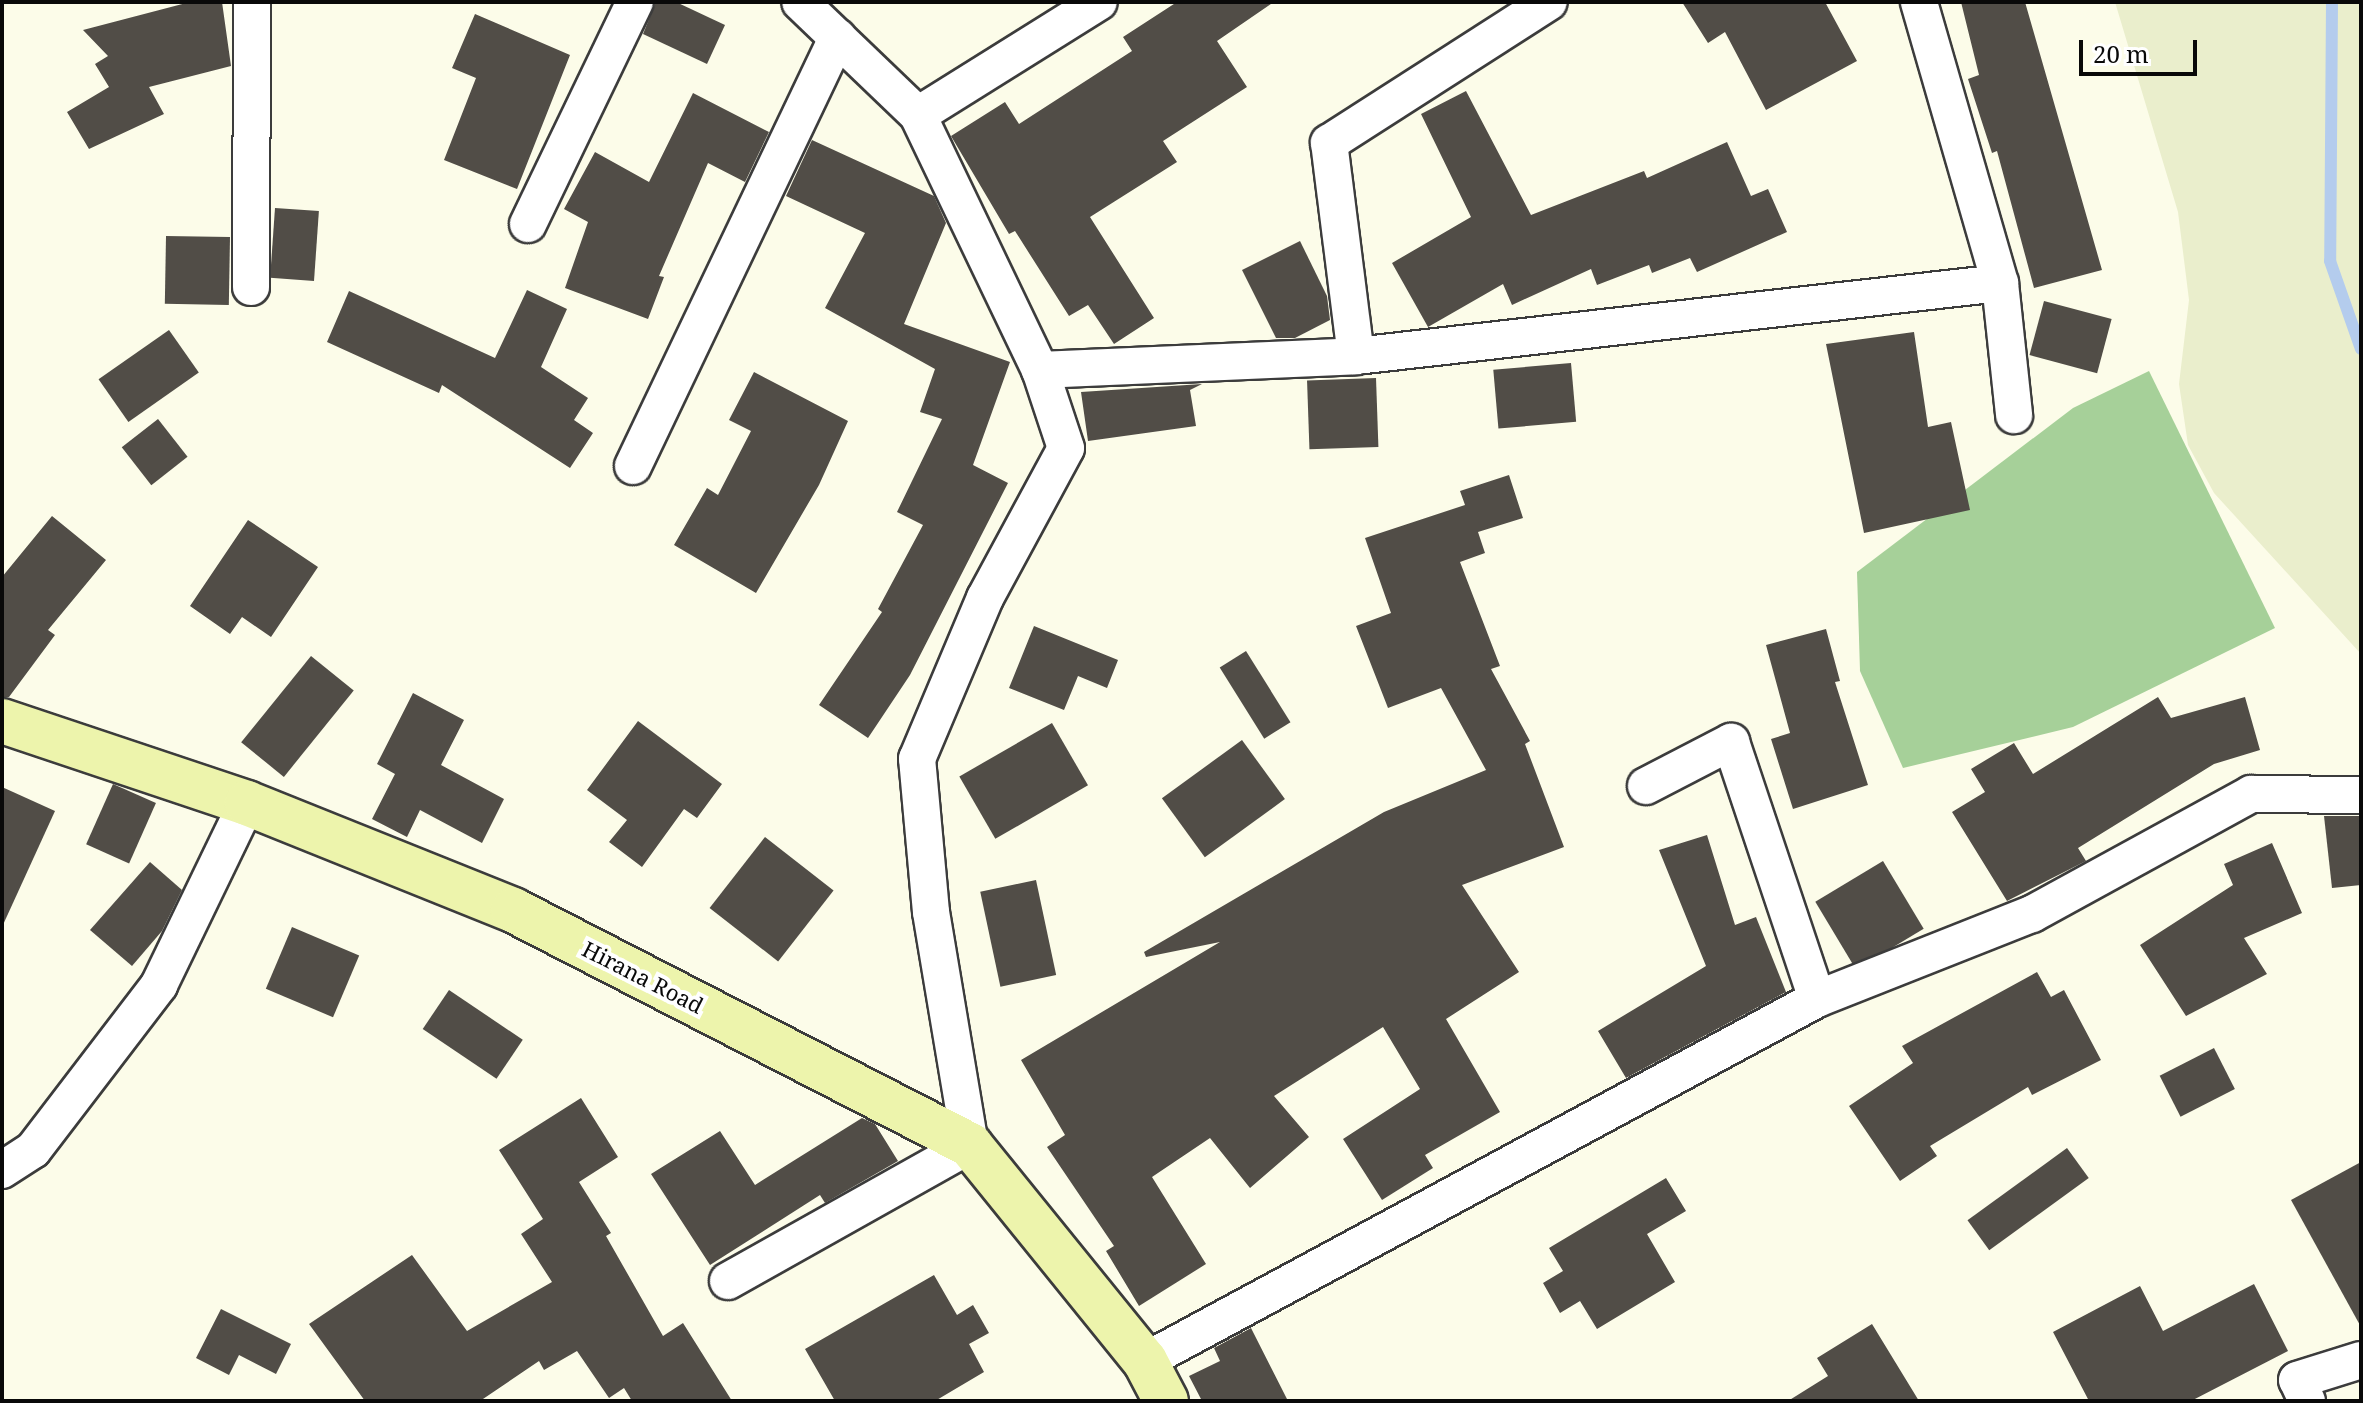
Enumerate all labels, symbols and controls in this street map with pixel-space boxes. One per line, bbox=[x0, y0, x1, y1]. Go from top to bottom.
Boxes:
scale bar bbox=[2083, 24, 2201, 74]
text: 20 m bbox=[2093, 37, 2149, 70]
street label: Hirana Road bbox=[578, 935, 708, 1019]

